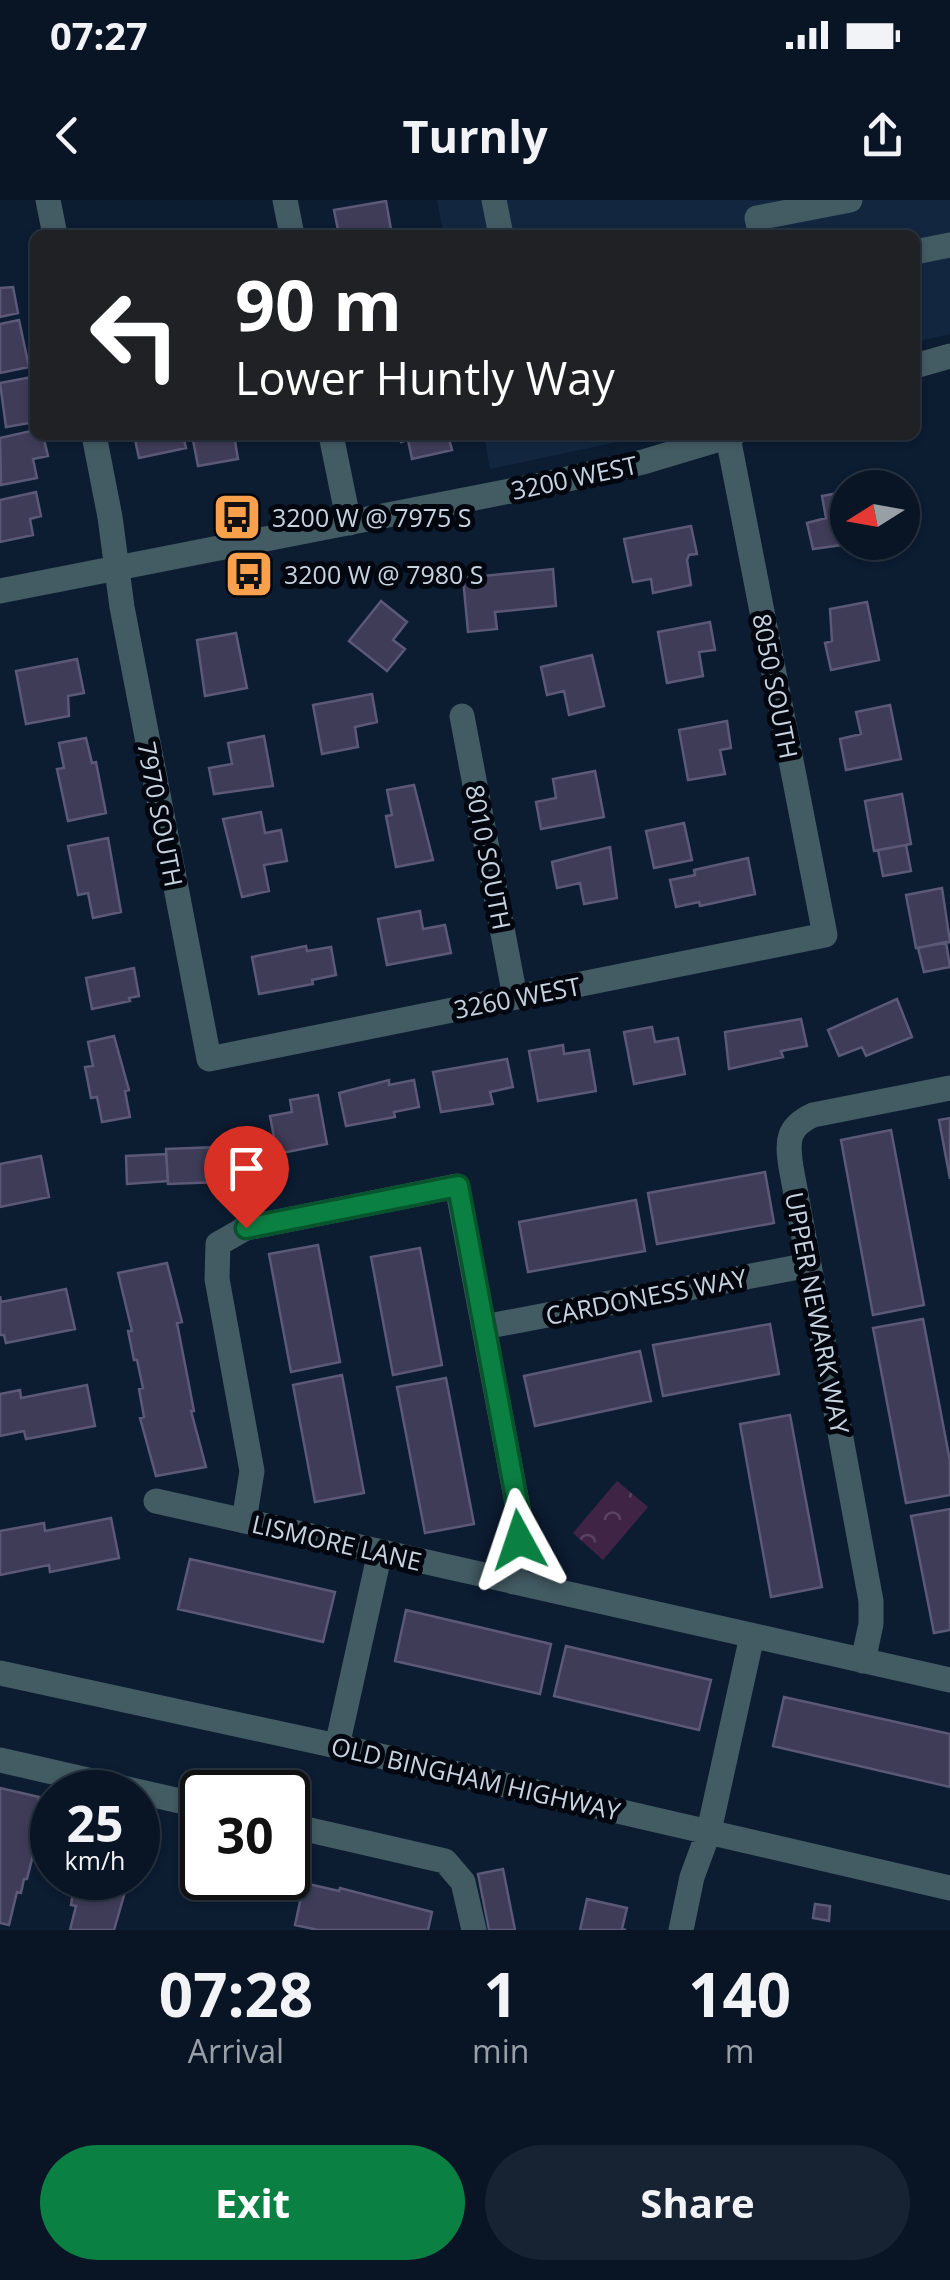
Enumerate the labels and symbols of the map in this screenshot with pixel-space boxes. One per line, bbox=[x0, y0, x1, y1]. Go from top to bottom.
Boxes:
street label: 3200 WEST bbox=[508, 447, 640, 507]
north arrow bbox=[830, 470, 920, 560]
bus stop icon: 3200 W @ 7975 S bbox=[211, 491, 263, 543]
place label: 3200 W @ 7975 S bbox=[272, 500, 472, 534]
bus stop icon: 3200 W @ 7980 S bbox=[223, 548, 275, 600]
place label: 3200 W @ 7980 S bbox=[284, 557, 484, 591]
street label: 8050 SOUTH bbox=[745, 610, 807, 762]
street label: 7970 SOUTH bbox=[130, 738, 192, 890]
street label: 8010 SOUTH bbox=[458, 781, 520, 933]
street label: 3260 WEST bbox=[451, 968, 583, 1026]
pin bbox=[204, 1126, 289, 1229]
street label: UPPER NEWARK WAY bbox=[778, 1189, 858, 1437]
street label: CARDONESS WAY bbox=[543, 1260, 749, 1332]
position arrow bbox=[467, 1488, 571, 1592]
street label: LISMORE LANE bbox=[249, 1506, 425, 1578]
street label: OLD BINGHAM HIGHWAY bbox=[328, 1728, 624, 1828]
speed limit sign: 30 bbox=[180, 1770, 310, 1900]

